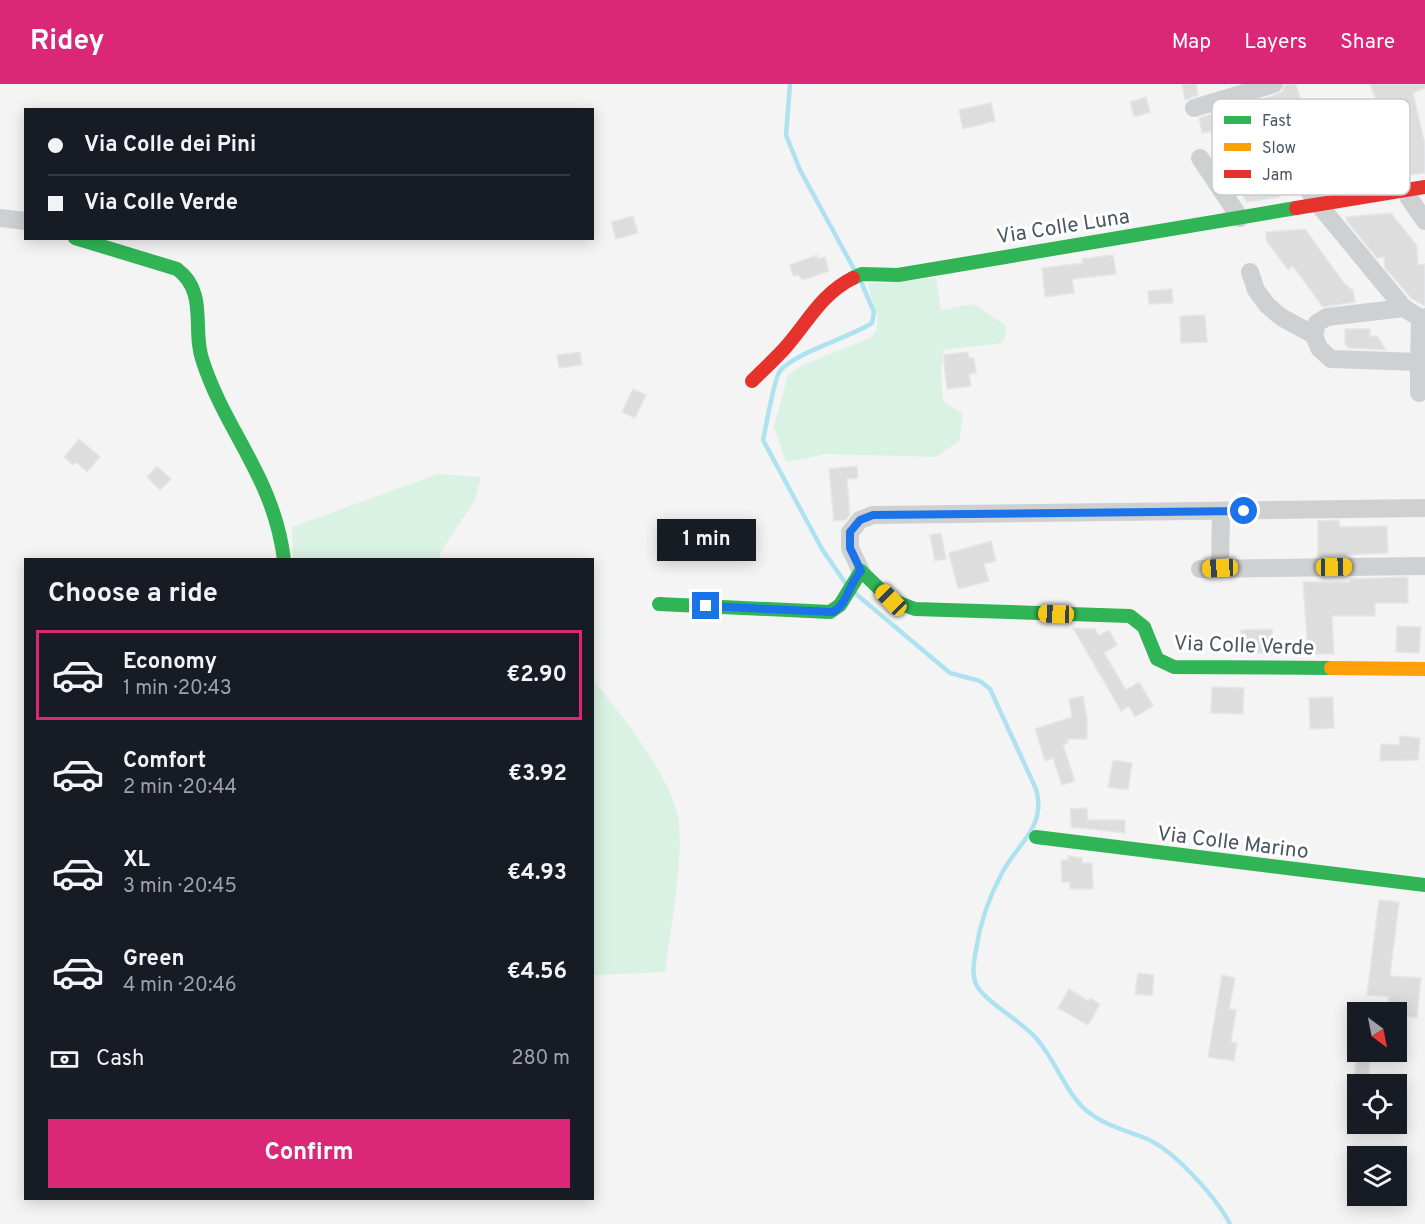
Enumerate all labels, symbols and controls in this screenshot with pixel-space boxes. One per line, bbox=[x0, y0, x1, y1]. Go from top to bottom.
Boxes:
text: Ridey bbox=[30, 24, 104, 60]
text: Map bbox=[1172, 29, 1211, 56]
text: Layers bbox=[1244, 29, 1307, 56]
text: Share bbox=[1340, 29, 1395, 56]
legend bbox=[1212, 99, 1410, 195]
text: Fast bbox=[1262, 112, 1292, 132]
text: Via Colle dei Pini bbox=[84, 132, 256, 159]
text: Slow bbox=[1262, 139, 1296, 159]
text: Jam bbox=[1262, 166, 1293, 186]
text: Via Colle Verde bbox=[84, 190, 238, 217]
street label: Via Colle Luna bbox=[995, 204, 1132, 251]
route start bbox=[1230, 497, 1257, 524]
callout: 1 min bbox=[656, 519, 756, 561]
text: 1 min bbox=[682, 527, 731, 553]
car bbox=[1202, 558, 1238, 578]
car bbox=[1316, 558, 1352, 576]
text: Choose a ride bbox=[48, 577, 218, 611]
car bbox=[872, 581, 910, 619]
route end bbox=[692, 592, 719, 619]
car bbox=[1038, 604, 1074, 624]
street label: Via Colle Verde bbox=[1173, 631, 1315, 662]
icon: car bbox=[51, 648, 105, 702]
text: Economy bbox=[123, 649, 217, 676]
text: €2.90 bbox=[506, 662, 567, 689]
text: 1 min · 20:43 bbox=[123, 676, 232, 702]
icon: car bbox=[51, 747, 105, 801]
text: Comfort bbox=[123, 748, 206, 775]
text: €3.92 bbox=[508, 761, 567, 788]
text: 2 min · 20:44 bbox=[123, 775, 237, 801]
street label: Via Colle Marino bbox=[1155, 821, 1310, 866]
icon: car bbox=[51, 846, 105, 900]
text: XL bbox=[123, 847, 150, 874]
text: €4.93 bbox=[507, 860, 567, 887]
text: 3 min · 20:45 bbox=[123, 874, 237, 900]
icon: car bbox=[51, 945, 105, 999]
text: Green bbox=[123, 946, 185, 973]
text: €4.56 bbox=[507, 959, 567, 986]
text: 4 min · 20:46 bbox=[123, 973, 237, 999]
north arrow bbox=[1347, 1002, 1407, 1062]
map controls bbox=[1347, 1002, 1407, 1206]
icon: cash bbox=[48, 1043, 81, 1076]
text: Cash bbox=[96, 1046, 145, 1073]
text: 280 m bbox=[511, 1046, 570, 1072]
button: locate bbox=[1347, 1074, 1407, 1134]
button: Confirm bbox=[48, 1119, 570, 1188]
button: layers bbox=[1347, 1146, 1407, 1206]

